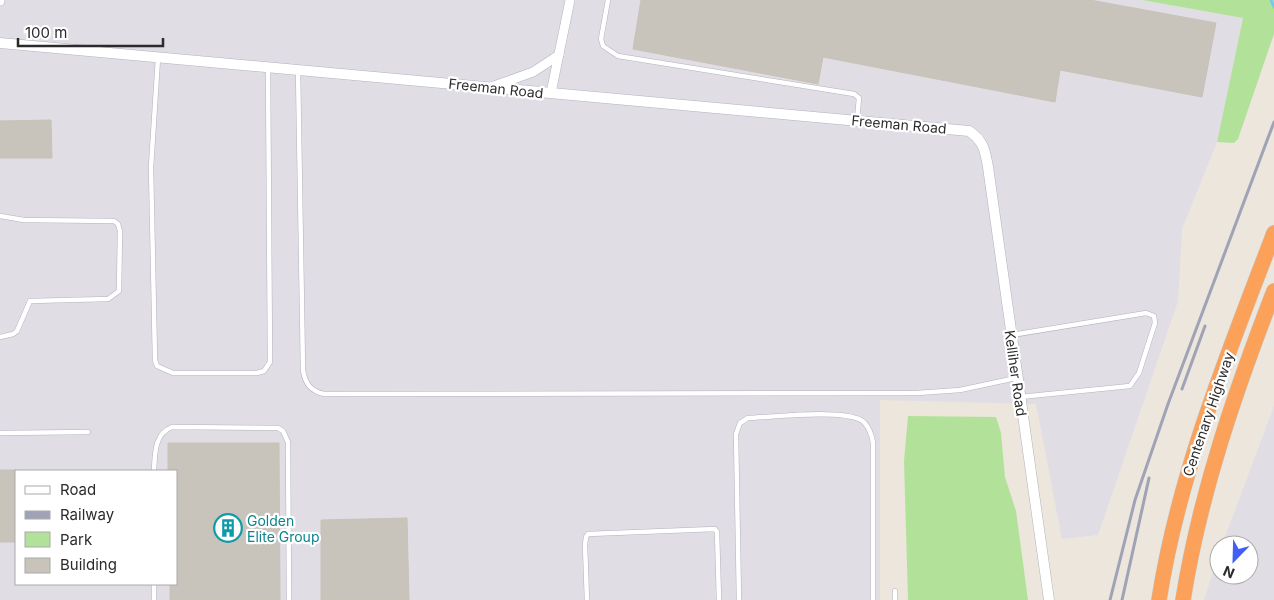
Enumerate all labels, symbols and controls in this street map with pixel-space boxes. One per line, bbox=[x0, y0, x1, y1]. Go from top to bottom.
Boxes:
scale bar bbox=[18, 15, 162, 47]
text: 100 m bbox=[25, 23, 67, 42]
street label: Freeman Road bbox=[448, 75, 544, 101]
street label: Freeman Road bbox=[851, 111, 947, 137]
street label: Kelliher Road bbox=[1002, 329, 1030, 417]
street label: Centenary Highway bbox=[1179, 349, 1237, 478]
legend bbox=[15, 470, 178, 585]
text: Road bbox=[60, 480, 96, 499]
text: Railway bbox=[60, 505, 115, 524]
place label: Golden Elite Group bbox=[247, 512, 319, 545]
building icon: Golden Elite Group bbox=[213, 513, 243, 543]
text: Park bbox=[60, 530, 93, 549]
north arrow bbox=[1209, 535, 1259, 585]
text: Building bbox=[60, 555, 117, 574]
text: N bbox=[1220, 563, 1237, 582]

